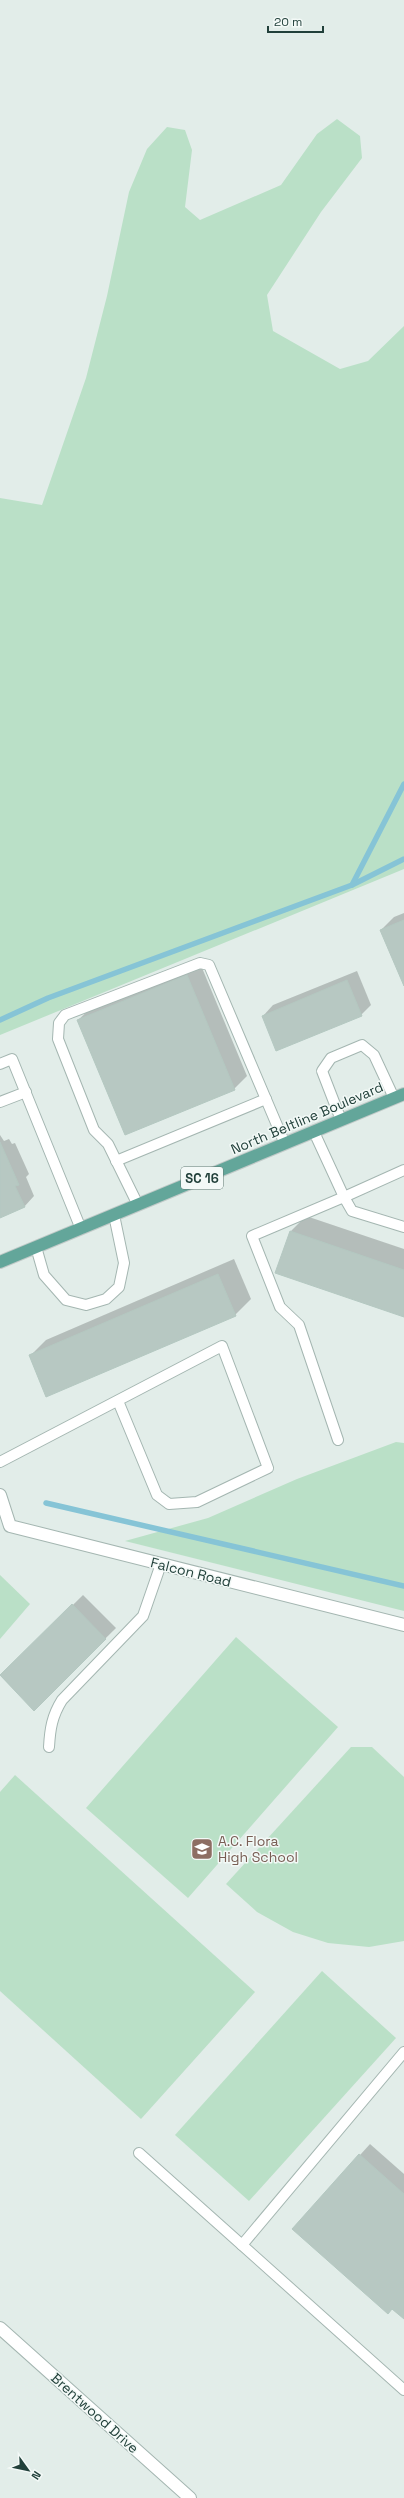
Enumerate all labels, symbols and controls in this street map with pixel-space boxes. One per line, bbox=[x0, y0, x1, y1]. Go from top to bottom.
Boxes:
scale bar bbox=[268, 8, 323, 34]
text: 20 m bbox=[274, 14, 302, 30]
street label: North Beltline Boulevard bbox=[228, 1078, 386, 1158]
road number: SC 16 bbox=[181, 1167, 223, 1189]
street label: Falcon Road bbox=[149, 1553, 233, 1591]
place label: A.C. Flora High School bbox=[218, 1832, 298, 1866]
school or university icon: A.C. Flora High School bbox=[189, 1836, 215, 1862]
street label: Brentwood Drive bbox=[47, 2369, 143, 2457]
north arrow bbox=[8, 2450, 48, 2490]
text: N bbox=[29, 2469, 44, 2482]

